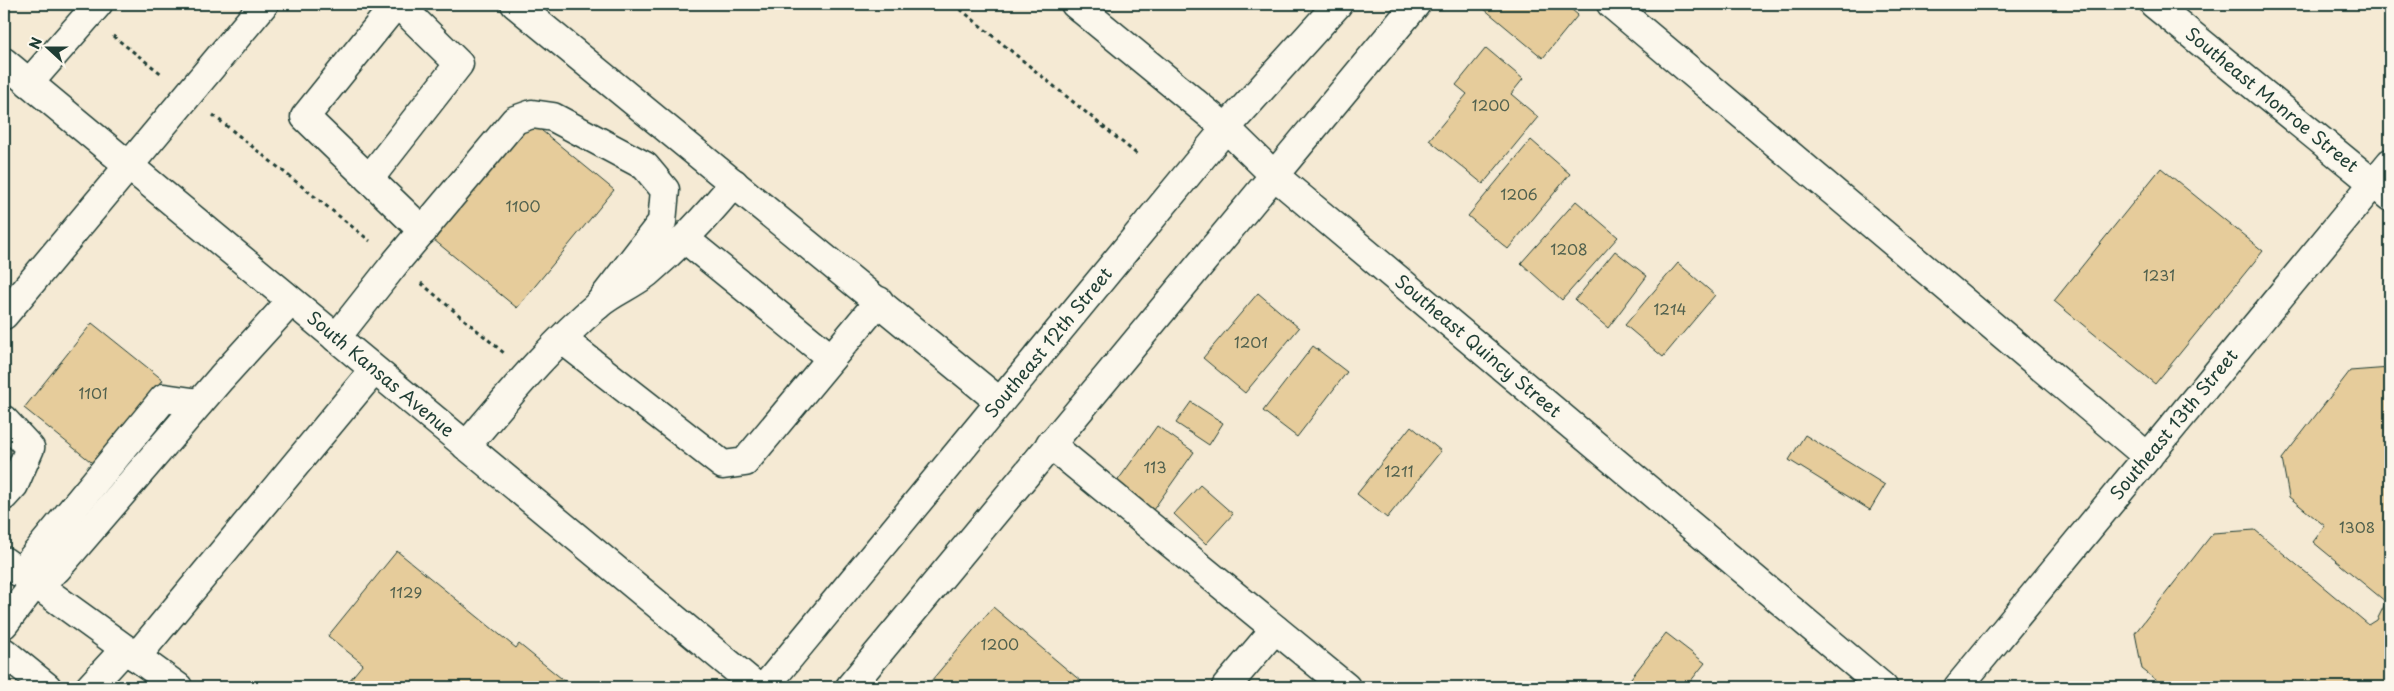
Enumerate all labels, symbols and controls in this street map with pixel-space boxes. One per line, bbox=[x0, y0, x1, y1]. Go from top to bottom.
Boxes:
street label: Southeast Monroe Street bbox=[2180, 20, 2365, 178]
north arrow bbox=[22, 22, 72, 72]
text: N bbox=[24, 34, 47, 52]
house number: 1200 bbox=[1472, 93, 1510, 116]
house number: 1206 bbox=[1500, 182, 1538, 205]
house number: 1100 bbox=[506, 194, 540, 217]
house number: 1208 bbox=[1550, 237, 1588, 260]
street label: Southeast 12th Street bbox=[977, 261, 1118, 423]
house number: 1231 bbox=[2143, 263, 2175, 286]
street label: Southeast Quincy Street bbox=[1390, 267, 1568, 423]
house number: 1214 bbox=[1653, 297, 1687, 320]
street label: South Kansas Avenue bbox=[302, 304, 461, 443]
house number: 1201 bbox=[1234, 330, 1268, 353]
street label: Southeast 13th Street bbox=[2103, 342, 2243, 505]
house number: 1101 bbox=[78, 381, 108, 404]
house number: 113 bbox=[1144, 455, 1166, 478]
house number: 1211 bbox=[1384, 459, 1414, 482]
house number: 1308 bbox=[2339, 515, 2375, 538]
house number: 1129 bbox=[390, 580, 422, 603]
house number: 1200 bbox=[981, 632, 1019, 655]

